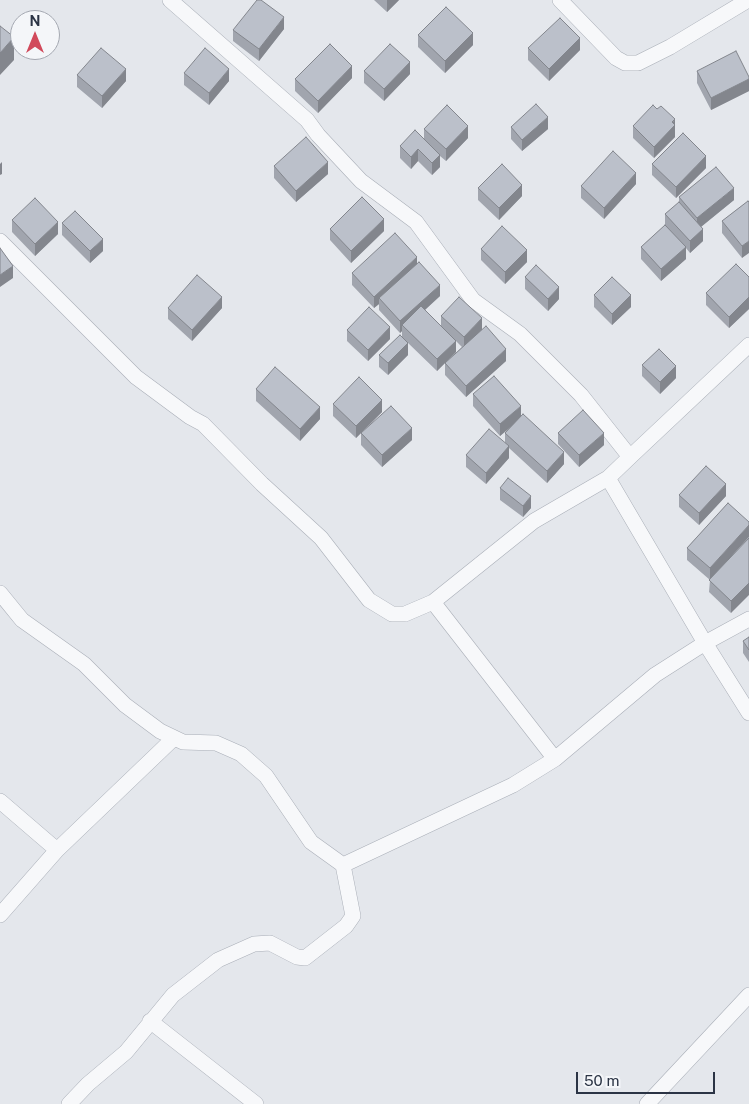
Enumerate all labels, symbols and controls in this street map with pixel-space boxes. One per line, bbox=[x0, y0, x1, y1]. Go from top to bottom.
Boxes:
north arrow bbox=[10, 10, 60, 60]
text: N bbox=[30, 13, 40, 29]
scale bar bbox=[579, 1062, 718, 1094]
text: 50 m bbox=[584, 1072, 619, 1089]

